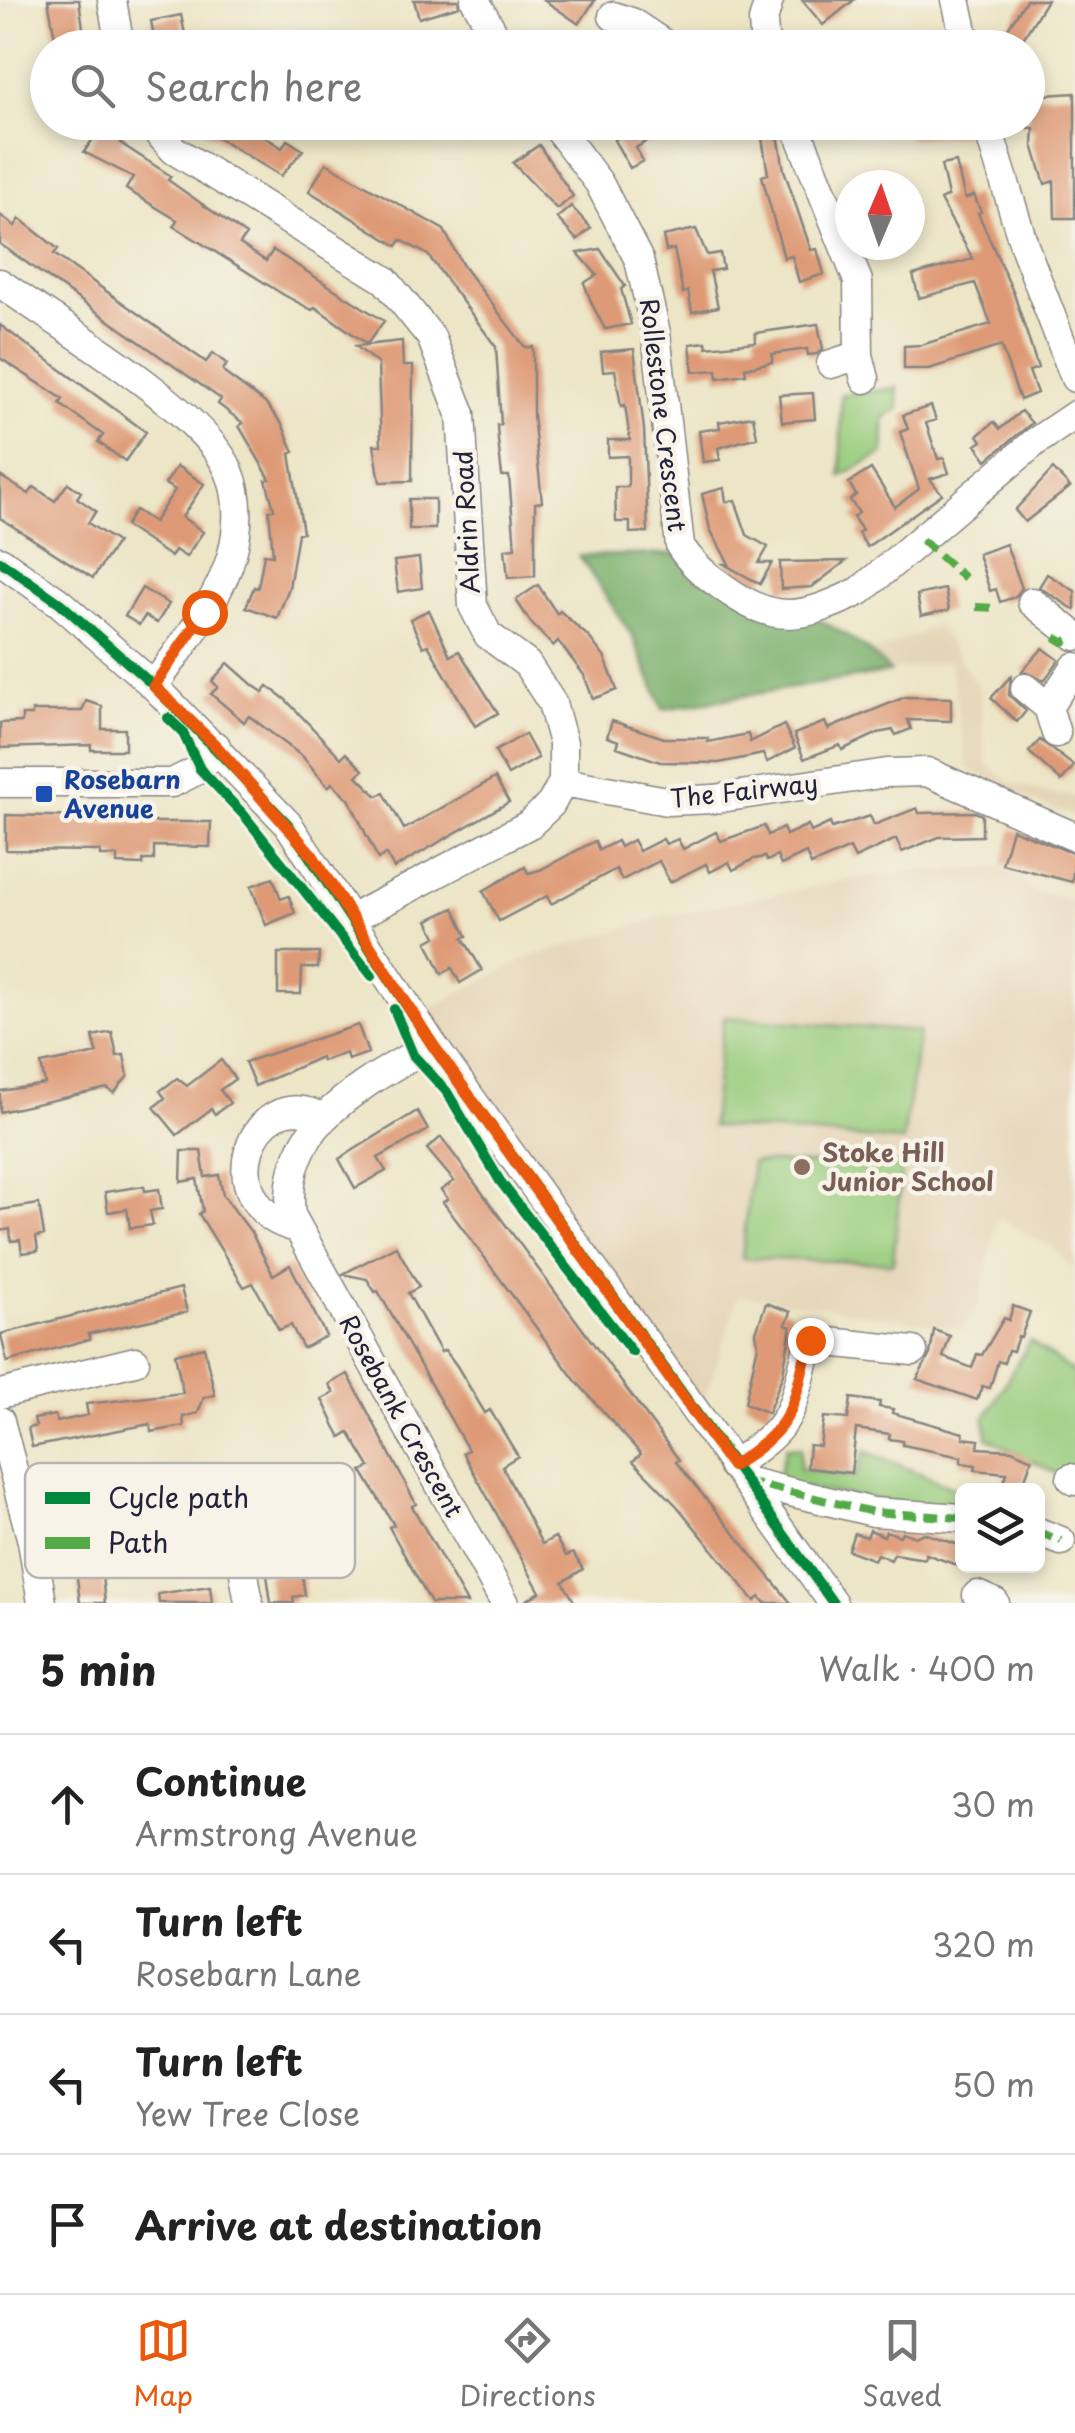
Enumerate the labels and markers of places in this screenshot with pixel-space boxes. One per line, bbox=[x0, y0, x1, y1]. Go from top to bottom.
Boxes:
place label: Rosebarn Avenue bbox=[63, 760, 181, 827]
marker: Rosebarn Avenue bbox=[33, 783, 55, 805]
place label: Stoke Hill Junior School bbox=[822, 1133, 994, 1200]
marker: Stoke Hill Junior School bbox=[791, 1156, 813, 1178]

